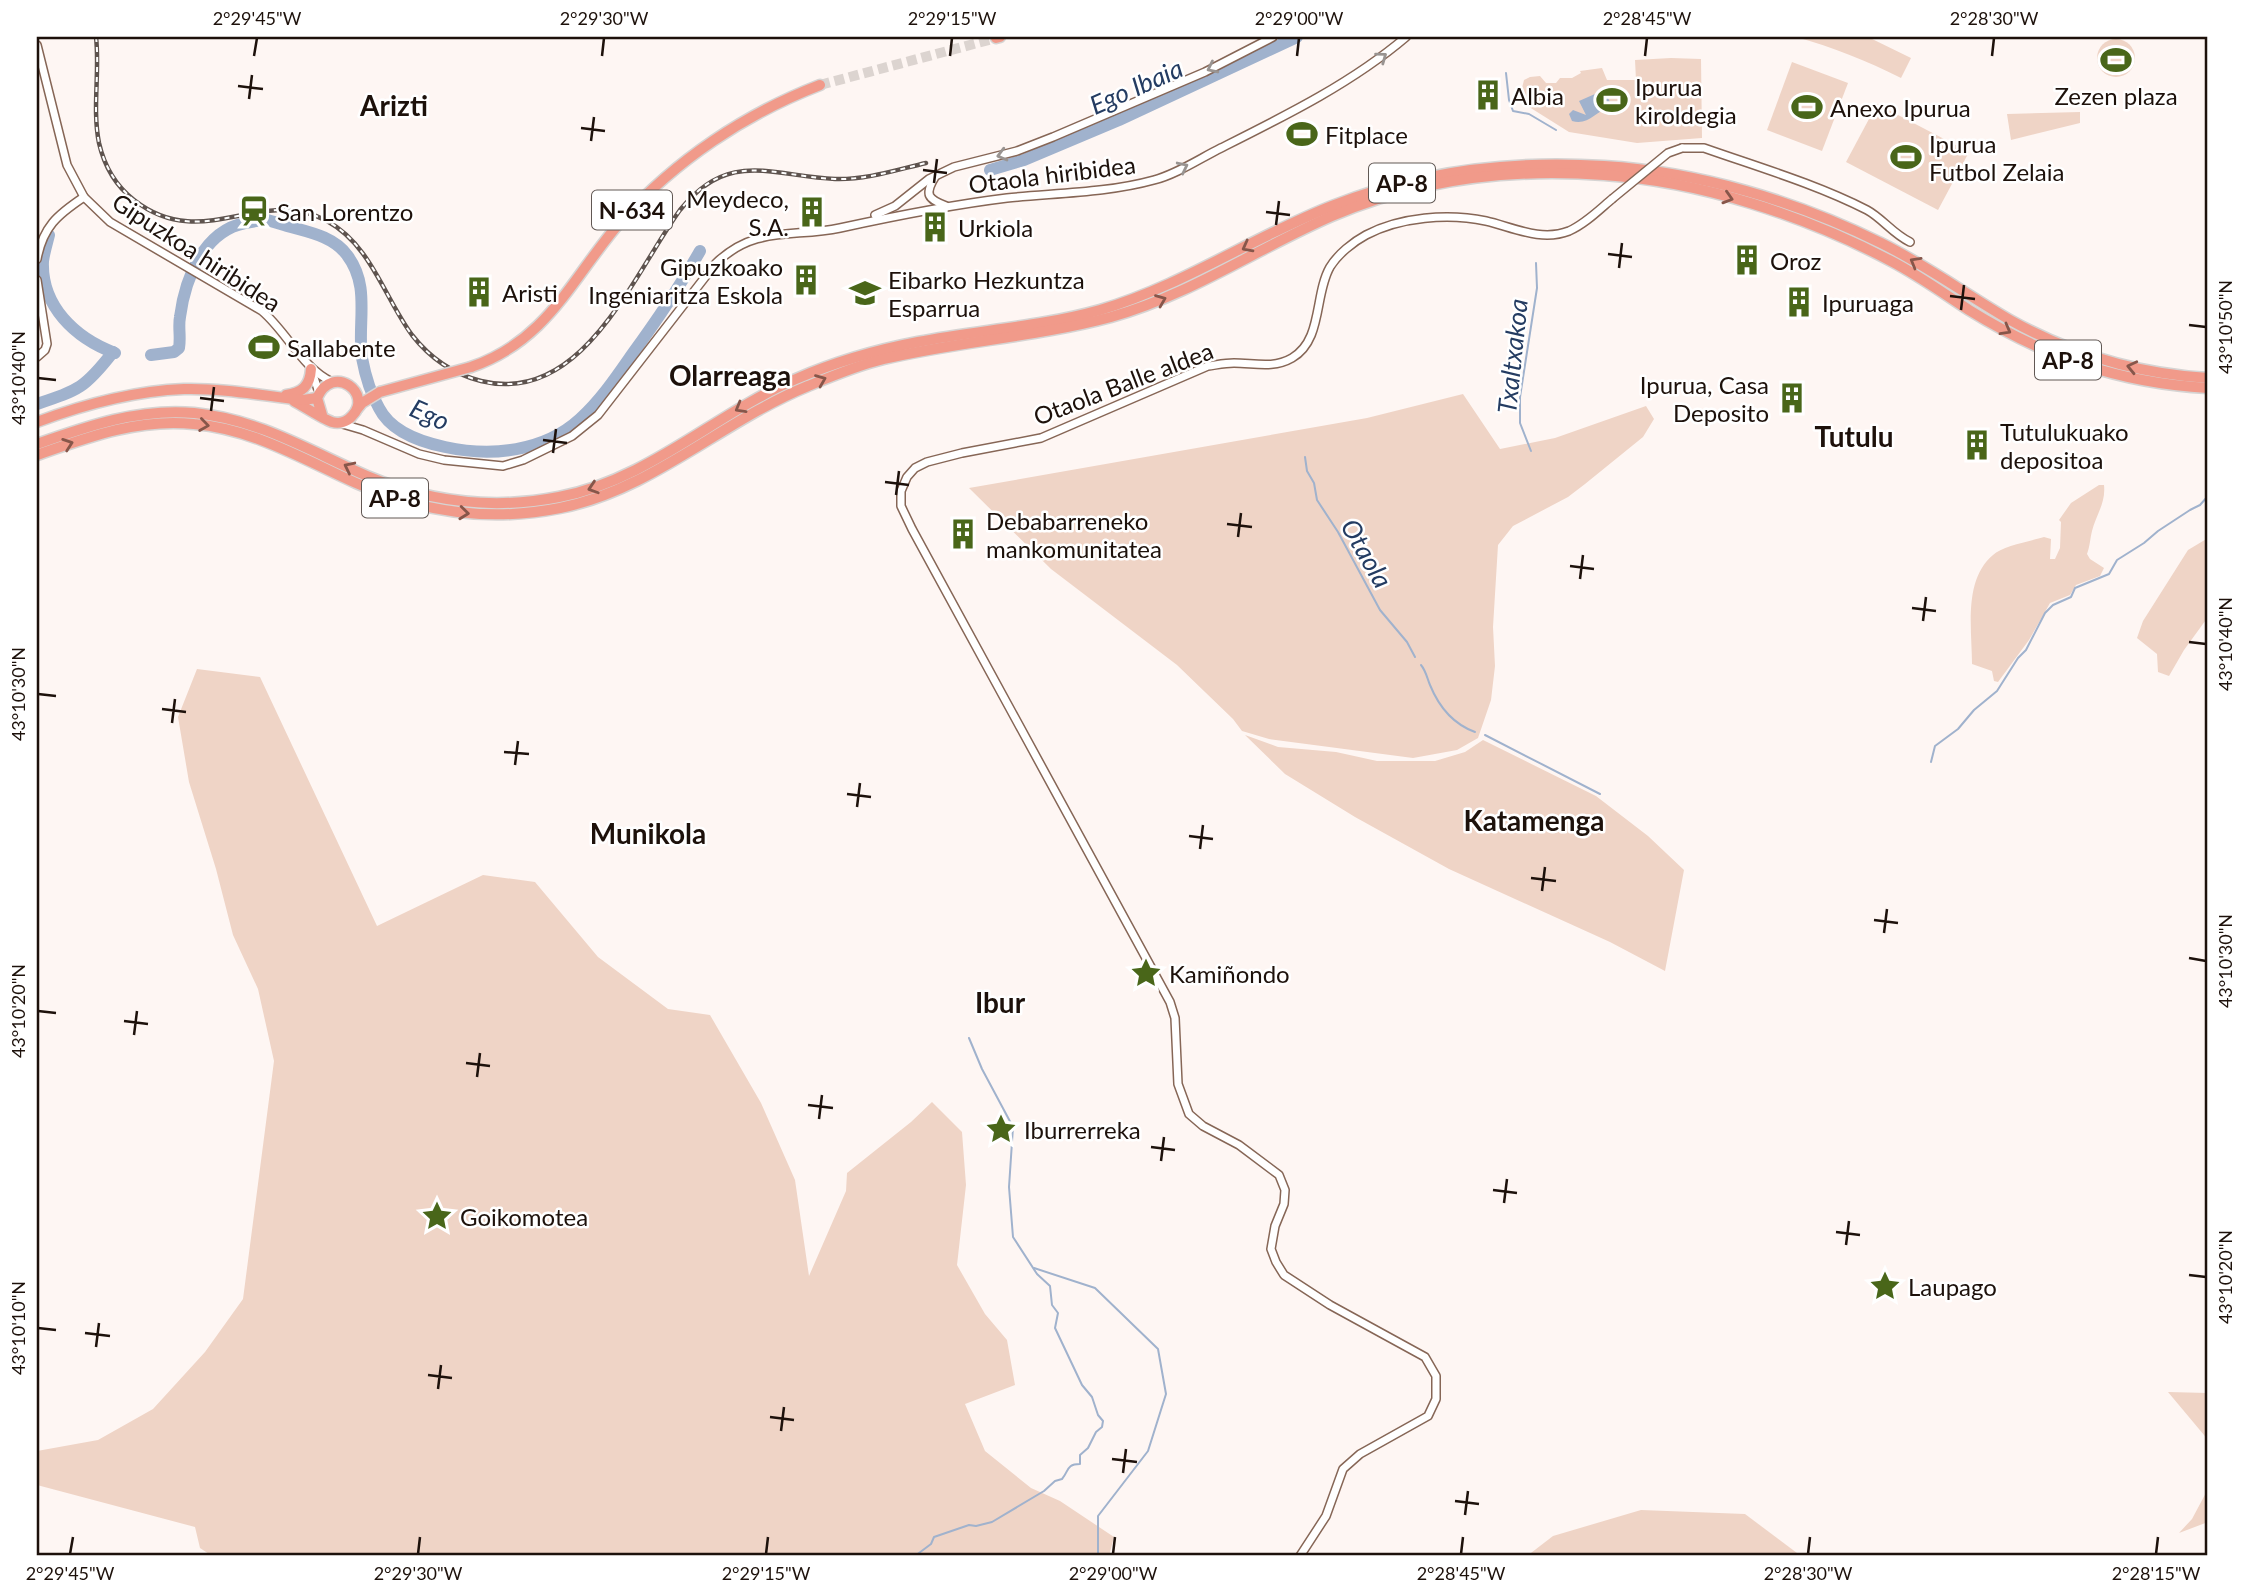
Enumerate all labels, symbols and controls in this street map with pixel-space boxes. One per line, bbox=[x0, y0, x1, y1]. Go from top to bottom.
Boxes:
text: 2°29'45"W bbox=[213, 7, 302, 29]
text: 2°29'30"W bbox=[560, 7, 649, 29]
text: 2°29'15"W bbox=[908, 7, 997, 29]
text: 2°29'00"W bbox=[1255, 7, 1344, 29]
text: 2°28'45"W bbox=[1603, 7, 1692, 29]
text: 2°28'30"W bbox=[1950, 7, 2039, 29]
sports icon: Zezen plaza bbox=[2099, 43, 2133, 77]
water label: Ego Ibaia bbox=[1084, 51, 1188, 121]
one-way arrow bbox=[1374, 52, 1386, 65]
one-way arrow bbox=[1207, 60, 1219, 74]
place label: Ipurua kiroldegia bbox=[1635, 72, 1737, 129]
building icon: Albia bbox=[1471, 78, 1505, 112]
place label: Albia bbox=[1511, 81, 1564, 110]
place label: Zezen plaza bbox=[2054, 81, 2178, 110]
sports icon: Ipurua kiroldegia bbox=[1595, 83, 1629, 117]
district label: Arizti bbox=[359, 88, 428, 122]
sports icon: Anexo Ipurua bbox=[1790, 90, 1824, 124]
place label: Anexo Ipurua bbox=[1830, 93, 1971, 122]
sports icon: Fitplace bbox=[1285, 117, 1319, 151]
place label: Fitplace bbox=[1325, 120, 1408, 149]
place label: Ipurua Futbol Zelaia bbox=[1929, 129, 2064, 186]
sports icon: Ipurua Futbol Zelaia bbox=[1889, 140, 1923, 174]
one-way arrow bbox=[996, 147, 1008, 161]
street label: Otaola hiribidea bbox=[967, 149, 1137, 199]
one-way arrow bbox=[1176, 162, 1188, 176]
road number: AP-8 bbox=[1369, 164, 1435, 202]
place label: Meydeco, S.A. bbox=[686, 184, 789, 241]
street label: Gipuzkoa hiribidea bbox=[107, 187, 287, 317]
one-way arrow bbox=[1722, 189, 1734, 204]
road number: N-634 bbox=[592, 190, 672, 230]
station icon: San Lorentzo bbox=[237, 194, 271, 228]
building icon: Meydeco, S.A. bbox=[795, 195, 829, 229]
place label: San Lorentzo bbox=[277, 197, 413, 226]
building icon: Urkiola bbox=[918, 210, 952, 244]
place label: Urkiola bbox=[958, 213, 1033, 242]
one-way arrow bbox=[1241, 238, 1254, 252]
building icon: Oroz bbox=[1730, 243, 1764, 277]
place label: Oroz bbox=[1770, 246, 1822, 275]
place label: Gipuzkoako Ingeniaritza Eskola bbox=[588, 252, 783, 309]
one-way arrow bbox=[1910, 257, 1922, 270]
building icon: Gipuzkoako Ingeniaritza Eskola bbox=[789, 263, 823, 297]
place label: Eibarko Hezkuntza Esparrua bbox=[888, 265, 1085, 322]
building icon: Aristi bbox=[462, 275, 496, 309]
school or university icon: Eibarko Hezkuntza Esparrua bbox=[848, 276, 882, 310]
place label: Aristi bbox=[502, 278, 558, 307]
text: 43°10'50"N bbox=[2214, 280, 2236, 374]
building icon: Ipuruaga bbox=[1782, 285, 1816, 319]
place label: Ipuruaga bbox=[1822, 288, 1914, 317]
one-way arrow bbox=[1154, 294, 1166, 308]
water label: Txaltxakoa bbox=[1490, 297, 1534, 415]
one-way arrow bbox=[1999, 322, 2011, 335]
sports icon: Sallabente bbox=[247, 330, 281, 364]
text: 43°10'40"N bbox=[7, 331, 29, 425]
place label: Sallabente bbox=[287, 333, 396, 362]
street label: Otaola Balle aldea bbox=[1029, 335, 1217, 431]
road number: AP-8 bbox=[2035, 340, 2101, 380]
district label: Olarreaga bbox=[669, 358, 791, 392]
one-way arrow bbox=[2126, 361, 2138, 375]
place label: Ipurua, Casa Deposito bbox=[1640, 370, 1769, 427]
one-way arrow bbox=[815, 375, 827, 389]
building icon: Ipurua, Casa Deposito bbox=[1775, 381, 1809, 415]
water label: Ego bbox=[405, 391, 455, 437]
one-way arrow bbox=[735, 400, 748, 413]
one-way arrow bbox=[198, 417, 210, 432]
place label: Tutulukuako depositoa bbox=[2000, 417, 2129, 474]
district label: Tutulu bbox=[1815, 419, 1893, 453]
building icon: Tutulukuako depositoa bbox=[1960, 428, 1994, 462]
one-way arrow bbox=[61, 438, 73, 452]
one-way arrow bbox=[344, 461, 356, 475]
road number: AP-8 bbox=[362, 478, 428, 518]
one-way arrow bbox=[587, 480, 600, 494]
one-way arrow bbox=[458, 505, 470, 520]
place label: Debabarreneko mankomunitatea bbox=[986, 506, 1162, 563]
water label: Otaola bbox=[1335, 513, 1399, 593]
building icon: Debabarreneko mankomunitatea bbox=[946, 517, 980, 551]
text: 43°10'40"N bbox=[2214, 597, 2236, 691]
text: 43°10'30"N bbox=[7, 647, 29, 741]
district label: Katamenga bbox=[1464, 803, 1604, 837]
district label: Munikola bbox=[590, 816, 706, 850]
text: 43°10'30"N bbox=[2214, 914, 2236, 1008]
place icon: Kamiñondo bbox=[1129, 956, 1163, 990]
place label: Kamiñondo bbox=[1169, 959, 1290, 988]
text: 43°10'20"N bbox=[7, 964, 29, 1058]
district label: Ibur bbox=[975, 985, 1026, 1019]
place icon: Iburrerreka bbox=[984, 1112, 1018, 1146]
place label: Iburrerreka bbox=[1024, 1115, 1141, 1144]
place icon: Goikomotea bbox=[420, 1199, 454, 1233]
place label: Goikomotea bbox=[460, 1202, 588, 1231]
text: 43°10'20"N bbox=[2214, 1230, 2236, 1324]
place icon: Laupago bbox=[1868, 1269, 1902, 1303]
place label: Laupago bbox=[1908, 1272, 1997, 1301]
text: 43°10'10"N bbox=[7, 1281, 29, 1375]
text: 2°29'45"W bbox=[26, 1562, 115, 1584]
text: 2°29'30"W bbox=[374, 1562, 463, 1584]
text: 2°29'15"W bbox=[722, 1562, 811, 1584]
text: 2°29'00"W bbox=[1069, 1562, 1158, 1584]
text: 2°28'45"W bbox=[1417, 1562, 1506, 1584]
text: 2°28'30"W bbox=[1764, 1562, 1853, 1584]
text: 2°28'15"W bbox=[2112, 1562, 2201, 1584]

